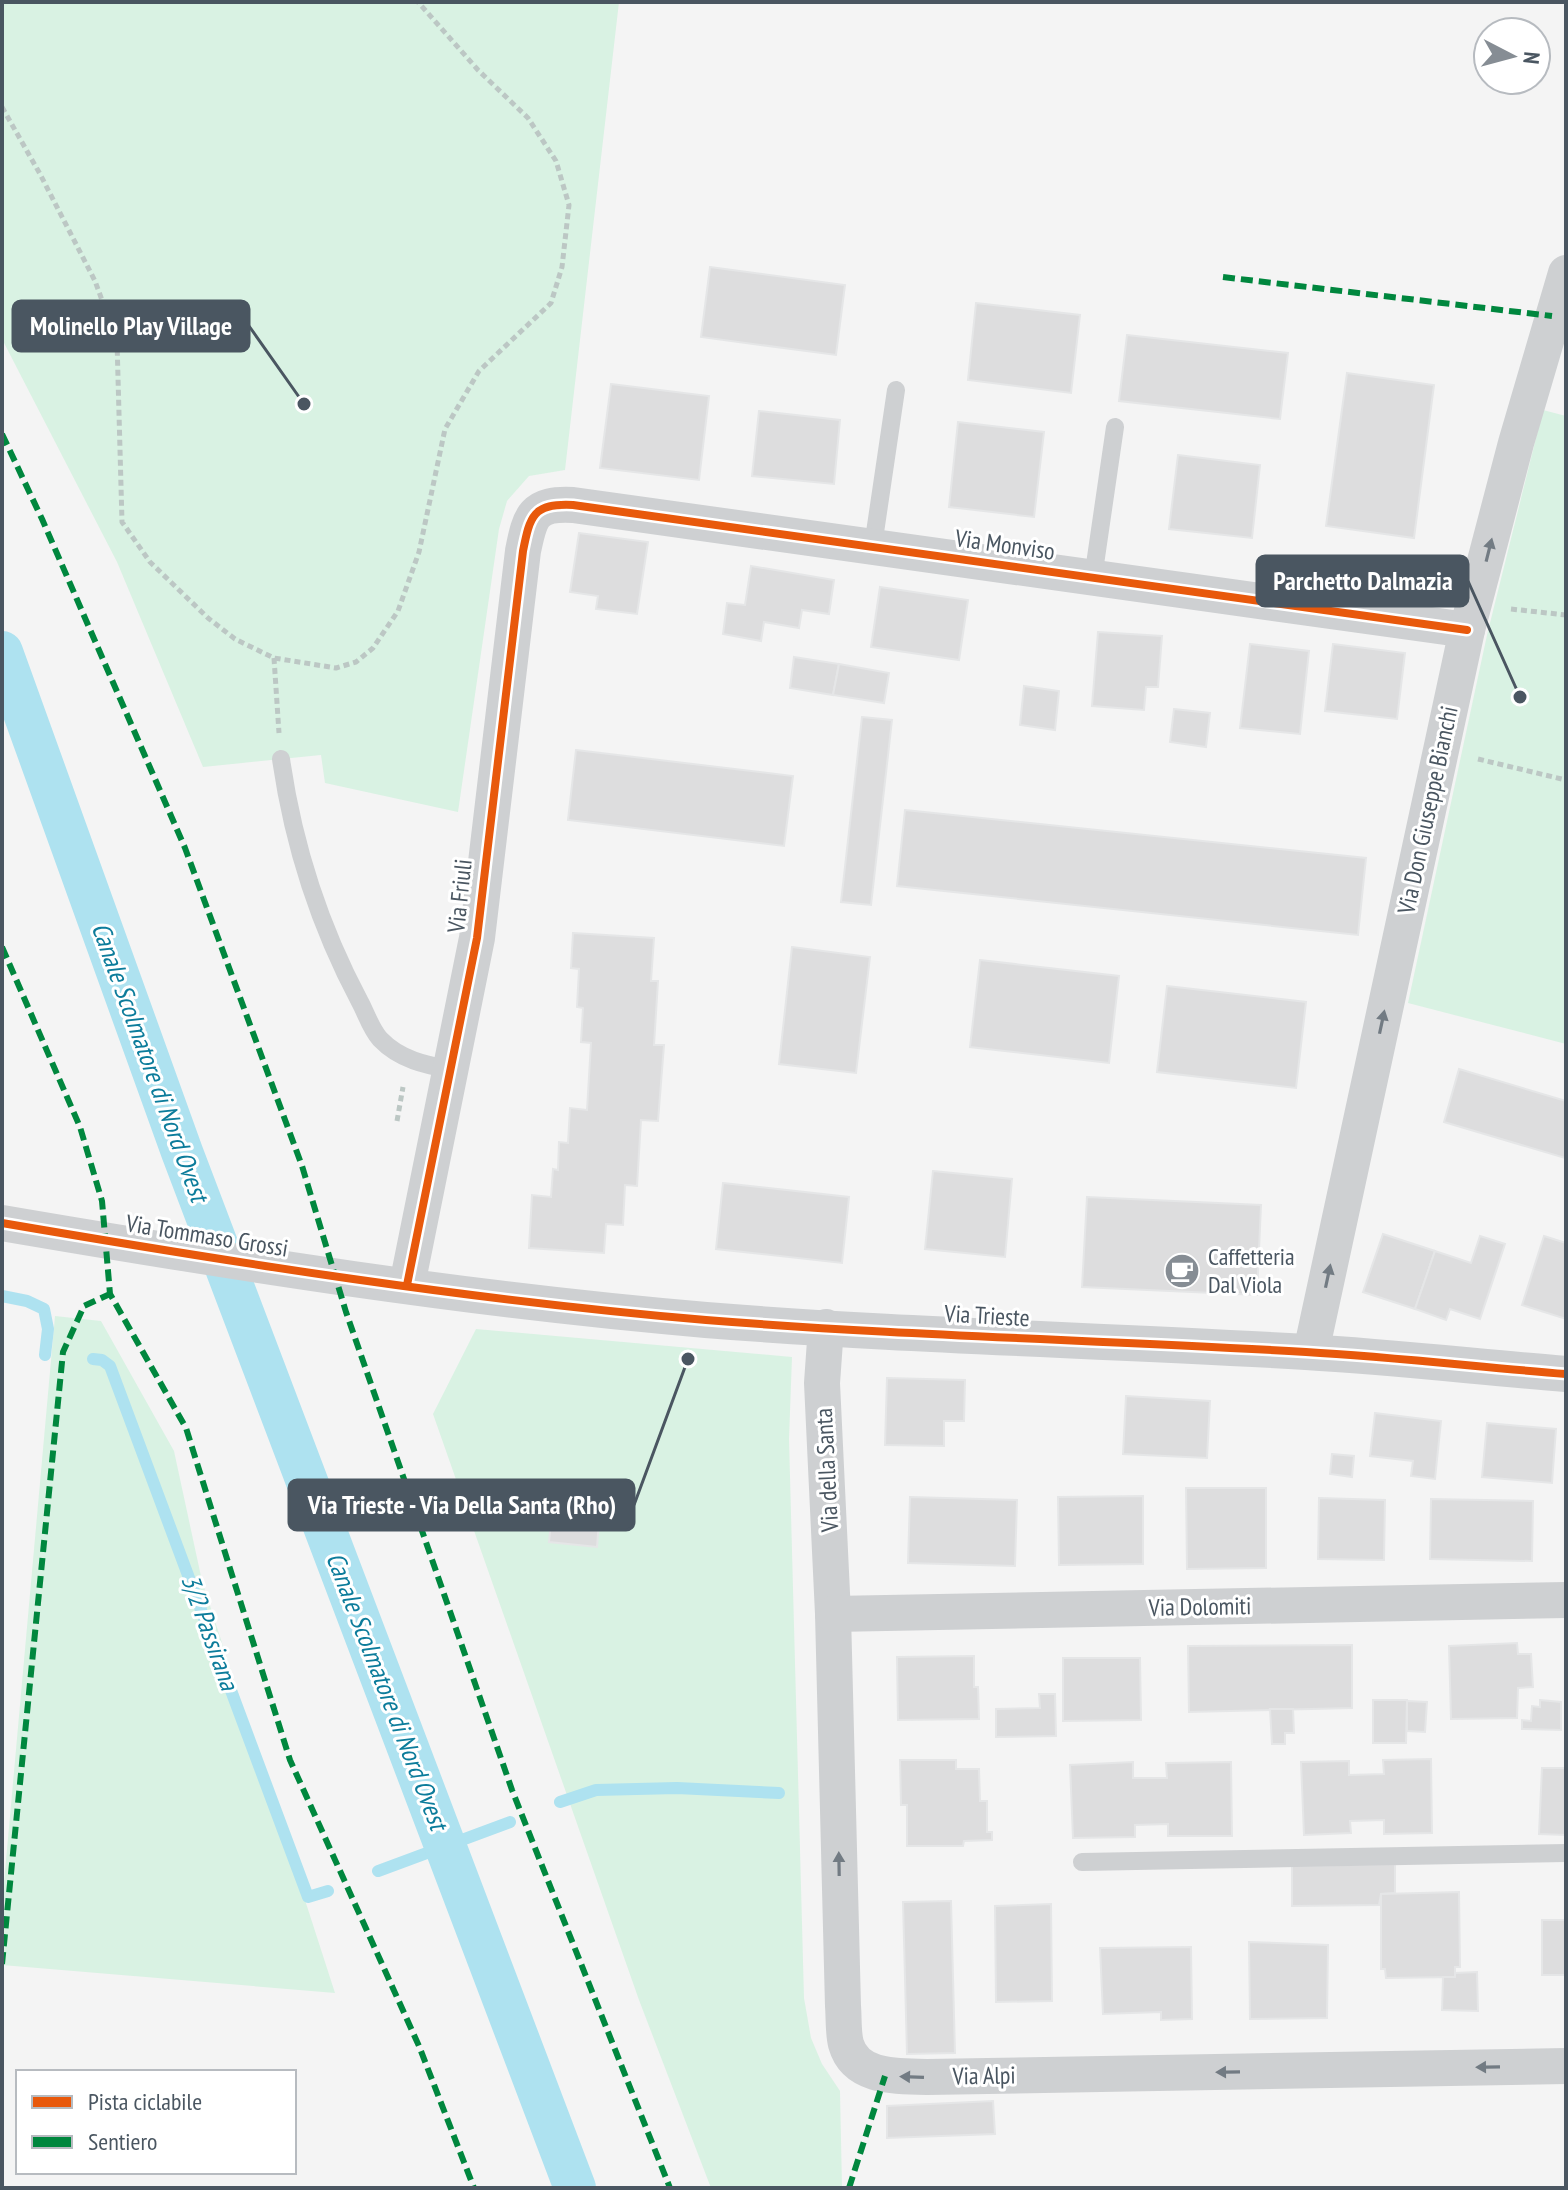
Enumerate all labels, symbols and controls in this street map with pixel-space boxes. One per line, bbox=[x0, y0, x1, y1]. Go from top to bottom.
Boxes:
north arrow bbox=[1472, 16, 1552, 96]
text: N bbox=[1517, 51, 1546, 65]
callout: Molinello Play Village bbox=[13, 301, 249, 351]
text: Molinello Play Village bbox=[30, 309, 232, 342]
street label: Via Monviso bbox=[952, 522, 1057, 567]
one-way arrow bbox=[1484, 537, 1496, 562]
callout: Parchetto Dalmazia bbox=[1257, 556, 1468, 606]
text: Parchetto Dalmazia bbox=[1273, 564, 1453, 597]
street label: Via Don Giuseppe Bianchi bbox=[1390, 703, 1465, 918]
street label: Via Friuli bbox=[440, 858, 479, 935]
water label: Canale Scolmatore di Nord Ovest bbox=[85, 918, 217, 1208]
one-way arrow bbox=[1376, 1009, 1389, 1034]
street label: Via Tommaso Grossi bbox=[123, 1207, 290, 1264]
place label: Caffetteria Dal Viola bbox=[1208, 1241, 1295, 1300]
cafe icon: Caffetteria Dal Viola bbox=[1163, 1252, 1201, 1290]
one-way arrow bbox=[1322, 1263, 1334, 1288]
street label: Via Trieste bbox=[943, 1298, 1030, 1333]
street label: Via della Santa bbox=[808, 1407, 845, 1534]
callout: Via Trieste - Via Della Santa (Rho) bbox=[289, 1480, 634, 1530]
text: Via Trieste - Via Della Santa (Rho) bbox=[307, 1488, 616, 1521]
water label: Canale Scolmatore di Nord Ovest bbox=[319, 1547, 457, 1837]
water label: 3/2 Passirana bbox=[174, 1570, 247, 1696]
street label: Via Dolomiti bbox=[1147, 1590, 1252, 1623]
one-way arrow bbox=[833, 1851, 845, 1876]
street label: Via Alpi bbox=[951, 2059, 1016, 2092]
one-way arrow bbox=[1475, 2061, 1500, 2074]
one-way arrow bbox=[1215, 2066, 1240, 2078]
legend bbox=[16, 2070, 296, 2174]
one-way arrow bbox=[899, 2070, 924, 2083]
text: Pista ciclabile bbox=[88, 2086, 202, 2117]
text: Sentiero bbox=[88, 2126, 157, 2157]

